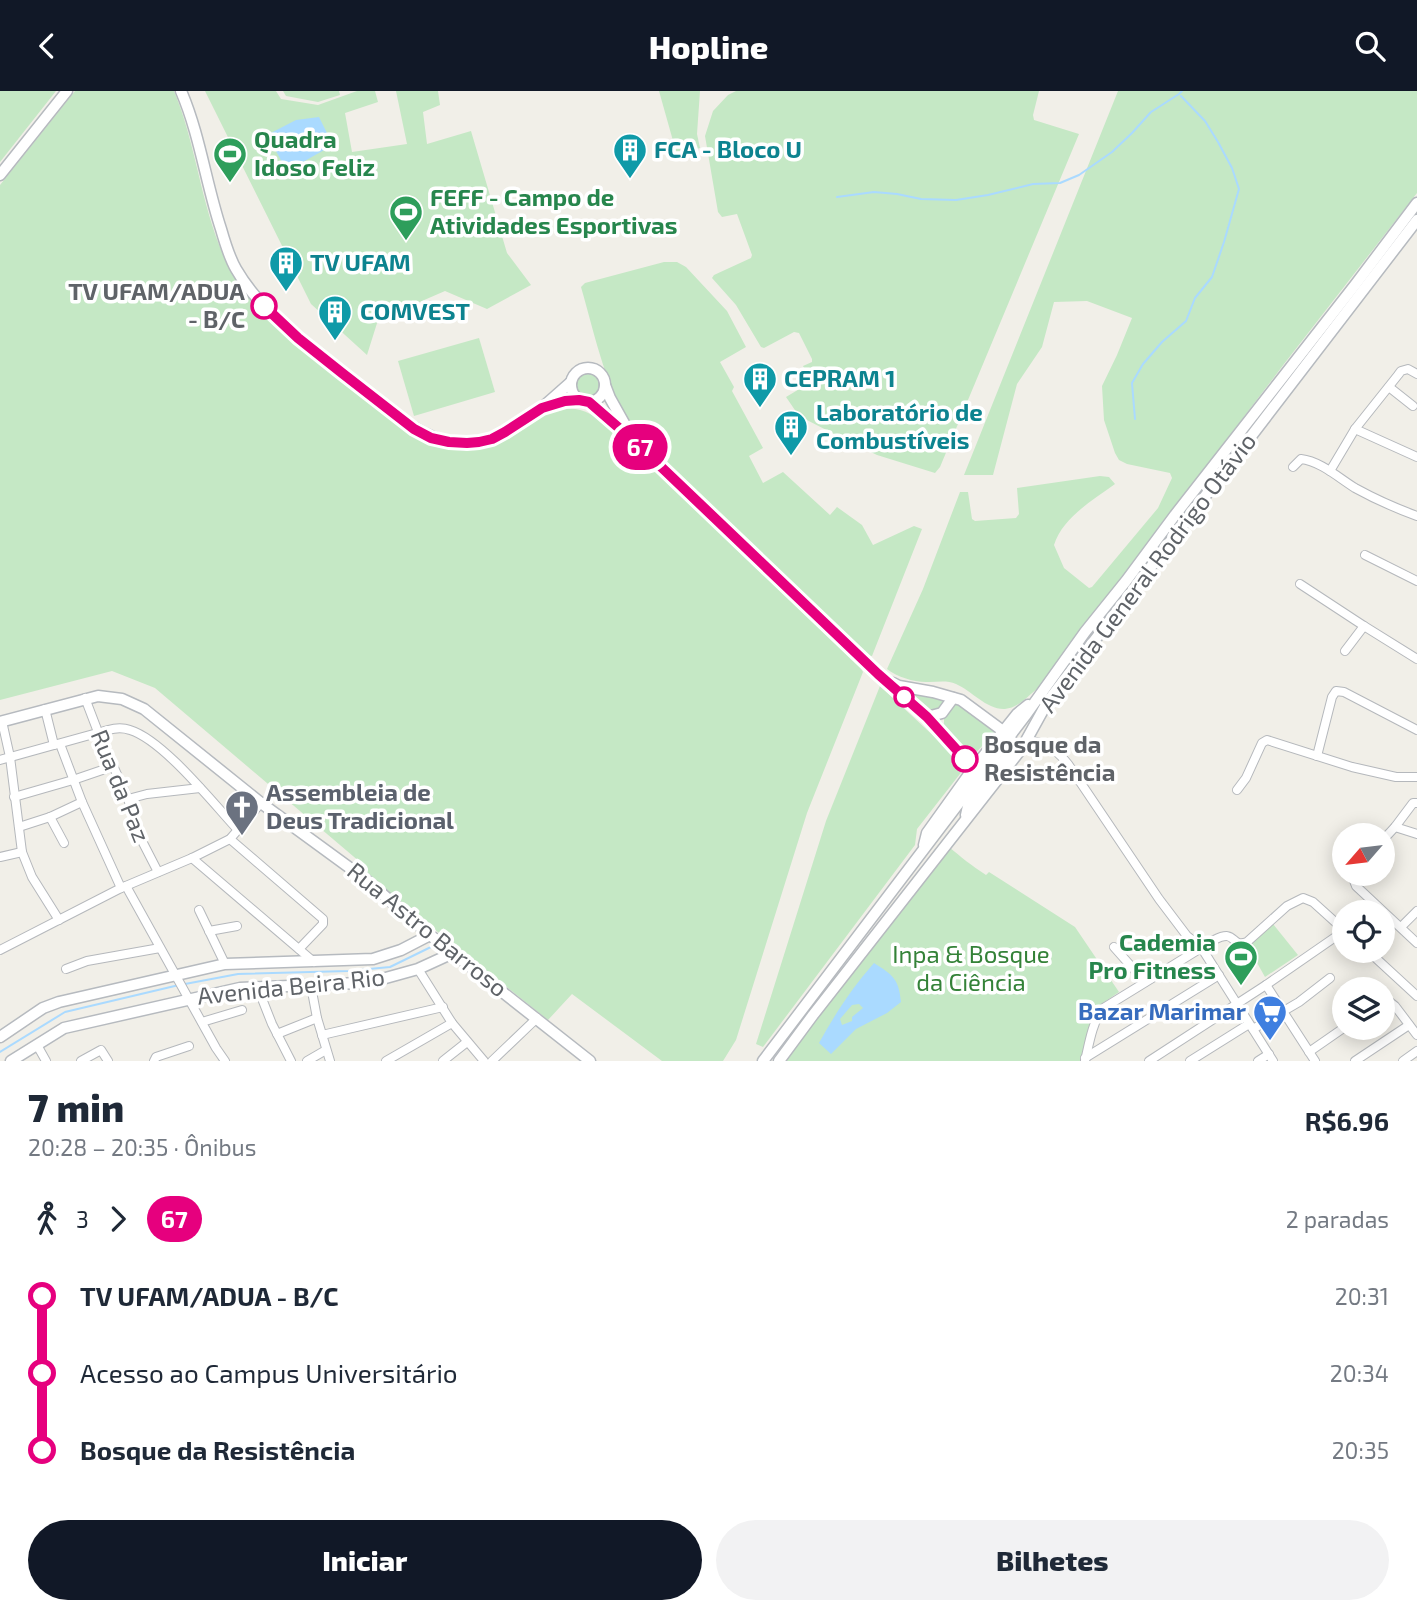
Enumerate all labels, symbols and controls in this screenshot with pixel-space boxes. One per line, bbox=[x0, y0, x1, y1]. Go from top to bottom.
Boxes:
icon: back bbox=[28, 27, 66, 65]
text: Hopline bbox=[649, 27, 768, 65]
icon: search bbox=[1351, 27, 1389, 65]
place label: Quadra Idoso Feliz bbox=[254, 124, 375, 181]
building icon: FCA - Bloco U bbox=[611, 131, 649, 180]
place label: FCA - Bloco U bbox=[654, 134, 802, 163]
sports icon: Quadra Idoso Feliz bbox=[211, 135, 249, 184]
place label: FEFF - Campo de Atividades Esportivas bbox=[430, 182, 678, 239]
sports icon: FEFF - Campo de Atividades Esportivas bbox=[387, 193, 425, 242]
building icon: TV UFAM bbox=[267, 244, 305, 293]
place label: TV UFAM bbox=[310, 247, 411, 276]
place label: TV UFAM/ADUA - B/C bbox=[68, 276, 245, 333]
marker: TV UFAM/ADUA - B/C bbox=[251, 293, 277, 319]
building icon: COMVEST bbox=[316, 293, 354, 342]
place label: COMVEST bbox=[360, 296, 471, 325]
building icon: CEPRAM 1 bbox=[741, 360, 779, 409]
place label: CEPRAM 1 bbox=[784, 363, 896, 392]
place label: Laboratório de Combustíveis bbox=[816, 397, 983, 454]
building icon: Laboratório de Combustíveis bbox=[772, 408, 810, 457]
line badge: 67 bbox=[608, 424, 672, 470]
street label: Avenida General Rodrigo Otávio bbox=[1032, 427, 1261, 717]
text: 67 bbox=[627, 432, 653, 461]
unlabelled marker bbox=[894, 687, 914, 707]
street label: Rua da Paz bbox=[86, 725, 157, 846]
place label: Bosque da Resistência bbox=[984, 729, 1115, 786]
marker: Bosque da Resistência bbox=[952, 746, 978, 772]
place label: Assembleia de Deus Tradicional bbox=[266, 777, 454, 834]
church icon: Assembleia de Deus Tradicional bbox=[223, 788, 261, 837]
north arrow bbox=[1332, 823, 1395, 885]
map controls bbox=[1332, 823, 1395, 1040]
street label: Rua Astro Barroso bbox=[342, 855, 514, 1002]
button: locate bbox=[1332, 900, 1395, 963]
place label: Cademia Pro Fitness bbox=[1089, 927, 1216, 984]
sports icon: Cademia Pro Fitness bbox=[1222, 938, 1260, 987]
park label: Inpa & Bosque da Ciência bbox=[892, 939, 1050, 996]
street label: Avenida Beira Rio bbox=[196, 961, 386, 1010]
button: layers bbox=[1332, 977, 1395, 1040]
supermarket icon: Bazar Marimar bbox=[1251, 993, 1289, 1042]
place label: Bazar Marimar bbox=[1078, 996, 1247, 1025]
text: 7 min bbox=[28, 1084, 124, 1130]
text: R$6.96 bbox=[1305, 1105, 1389, 1136]
text: 20:28 – 20:35 · Ônibus bbox=[28, 1133, 256, 1161]
icon: walk bbox=[28, 1200, 66, 1238]
icon: forward bbox=[99, 1200, 137, 1238]
text: 67 bbox=[161, 1204, 188, 1233]
text: 3 bbox=[76, 1205, 89, 1233]
text: 2 paradas bbox=[1286, 1205, 1389, 1233]
text: TV UFAM/ADUA - B/C bbox=[80, 1280, 338, 1311]
text: 20:31 bbox=[1335, 1282, 1389, 1310]
text: Acesso ao Campus Universitário bbox=[80, 1357, 458, 1388]
text: 20:34 bbox=[1330, 1359, 1389, 1387]
text: Bosque da Resistência bbox=[80, 1434, 355, 1465]
text: 20:35 bbox=[1332, 1436, 1389, 1464]
button: Iniciar bbox=[28, 1520, 702, 1600]
button: Bilhetes bbox=[716, 1520, 1389, 1600]

